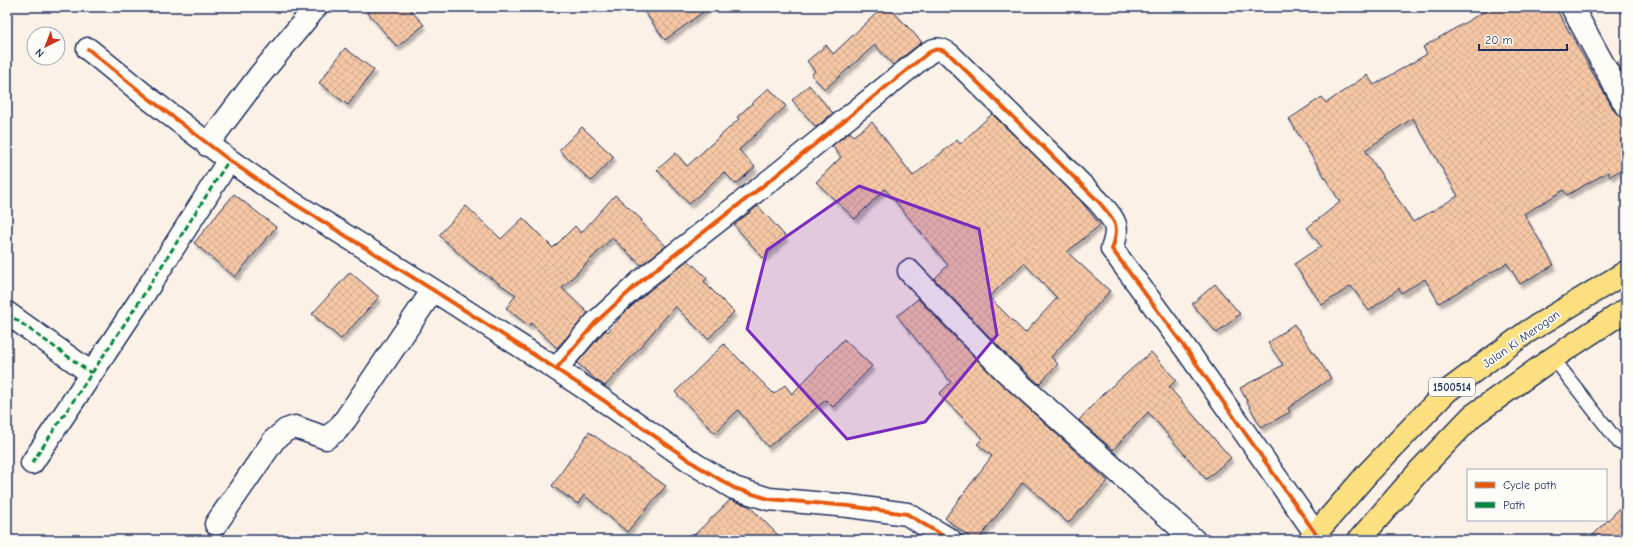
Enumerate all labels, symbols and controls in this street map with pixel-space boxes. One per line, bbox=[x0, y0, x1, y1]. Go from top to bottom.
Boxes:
north arrow bbox=[26, 26, 66, 66]
scale bar bbox=[1479, 26, 1567, 52]
text: 20 m bbox=[1485, 33, 1513, 47]
text: N bbox=[33, 46, 47, 60]
street label: Jalan Ki Merogan bbox=[1480, 307, 1562, 371]
road number: 1500514 bbox=[1429, 378, 1475, 396]
legend bbox=[1467, 469, 1607, 521]
text: Cycle path bbox=[1503, 478, 1556, 492]
text: Path bbox=[1503, 498, 1525, 512]

